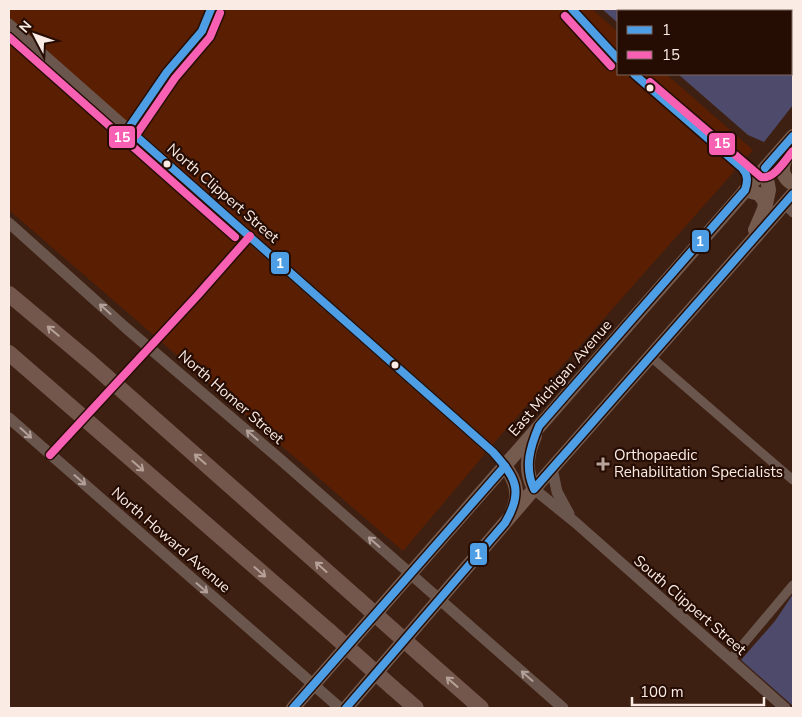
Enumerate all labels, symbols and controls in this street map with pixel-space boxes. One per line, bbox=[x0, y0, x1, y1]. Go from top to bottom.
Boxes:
north arrow bbox=[10, 10, 60, 60]
legend bbox=[617, 10, 792, 75]
text: N bbox=[15, 17, 36, 37]
text: 1 bbox=[662, 20, 671, 40]
text: 15 bbox=[662, 45, 680, 65]
unlabelled marker bbox=[645, 83, 655, 93]
line badge: 15 bbox=[108, 125, 136, 149]
text: 15 bbox=[114, 128, 130, 147]
line badge: 15 bbox=[708, 132, 736, 156]
text: 15 bbox=[714, 134, 730, 153]
street label: North Clippert Street bbox=[163, 139, 284, 248]
unlabelled marker bbox=[162, 159, 172, 169]
line badge: 1 bbox=[691, 229, 710, 253]
text: 1 bbox=[696, 232, 704, 251]
line badge: 1 bbox=[270, 251, 290, 275]
text: 1 bbox=[276, 254, 284, 273]
one-way arrow bbox=[98, 303, 111, 315]
street label: East Michigan Avenue bbox=[504, 315, 616, 441]
one-way arrow bbox=[46, 326, 59, 337]
street label: North Homer Street bbox=[174, 346, 289, 449]
unlabelled marker bbox=[390, 360, 400, 370]
one-way arrow bbox=[19, 427, 32, 439]
one-way arrow bbox=[246, 430, 259, 441]
place label: Orthopaedic Rehabilitation Specialists bbox=[614, 445, 783, 482]
one-way arrow bbox=[193, 453, 206, 465]
marker: Orthopaedic Rehabilitation Specialists bbox=[596, 457, 610, 471]
one-way arrow bbox=[131, 460, 144, 471]
one-way arrow bbox=[73, 474, 86, 485]
street label: North Howard Avenue bbox=[107, 483, 235, 597]
one-way arrow bbox=[368, 536, 381, 548]
line badge: 1 bbox=[469, 542, 488, 566]
text: 1 bbox=[474, 545, 482, 564]
street label: South Clippert Street bbox=[630, 551, 751, 660]
one-way arrow bbox=[315, 561, 328, 573]
one-way arrow bbox=[254, 566, 267, 578]
one-way arrow bbox=[195, 582, 208, 593]
one-way arrow bbox=[520, 670, 533, 682]
scale bar bbox=[632, 674, 764, 706]
one-way arrow bbox=[445, 676, 458, 688]
text: 100 m bbox=[640, 682, 684, 702]

